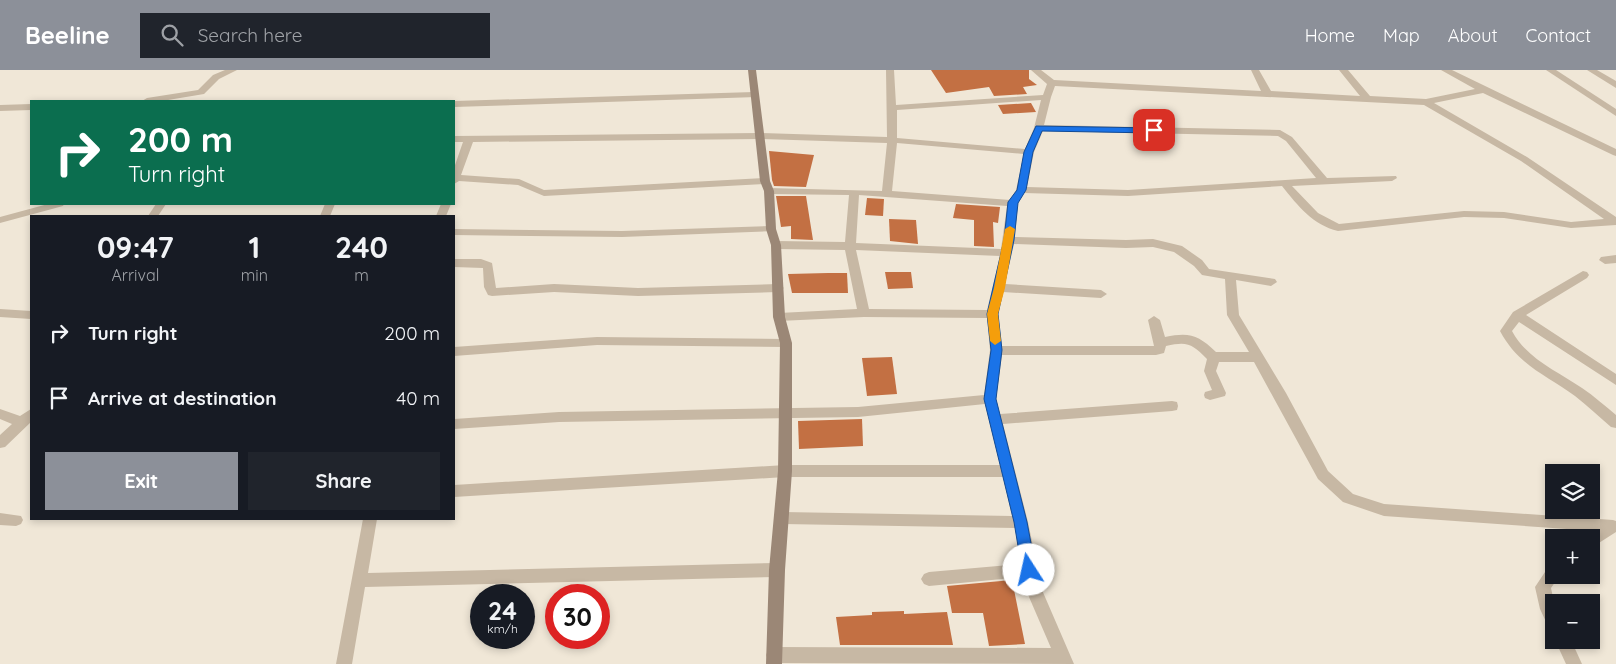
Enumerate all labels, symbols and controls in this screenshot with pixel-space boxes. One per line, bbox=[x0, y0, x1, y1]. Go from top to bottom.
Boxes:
search box bbox=[140, 13, 490, 58]
text: Beeline bbox=[25, 20, 110, 50]
icon: search bbox=[158, 21, 186, 49]
text: Search here bbox=[198, 23, 303, 47]
text: Home bbox=[1305, 24, 1355, 47]
text: Map bbox=[1383, 24, 1420, 47]
text: About bbox=[1448, 24, 1498, 47]
text: Contact bbox=[1526, 24, 1591, 47]
pin bbox=[1133, 109, 1175, 151]
icon: arrive bbox=[1140, 116, 1168, 144]
text: 200 m bbox=[128, 117, 233, 161]
icon: right bbox=[45, 120, 110, 185]
text: Turn right bbox=[128, 160, 225, 188]
text: 09:47 bbox=[97, 228, 174, 266]
text: 1 bbox=[249, 228, 260, 266]
text: 240 bbox=[335, 228, 388, 266]
text: Arrival bbox=[111, 265, 159, 285]
text: min bbox=[241, 265, 268, 285]
text: m bbox=[354, 265, 369, 285]
icon: right bbox=[45, 319, 73, 347]
text: Turn right bbox=[88, 321, 177, 345]
text: 200 m bbox=[384, 321, 440, 345]
icon: arrive bbox=[45, 384, 73, 412]
text: Arrive at destination bbox=[88, 386, 277, 410]
text: 40 m bbox=[396, 386, 440, 410]
button: Exit bbox=[45, 452, 238, 510]
button: Share bbox=[248, 452, 440, 510]
map controls bbox=[1545, 464, 1600, 649]
button: layers bbox=[1545, 464, 1600, 519]
button: + bbox=[1545, 529, 1600, 584]
position arrow bbox=[1002, 543, 1054, 595]
speed limit sign: 30 bbox=[545, 584, 610, 649]
button: − bbox=[1545, 594, 1600, 649]
text: 24 bbox=[488, 595, 517, 626]
text: km/h bbox=[487, 621, 518, 636]

